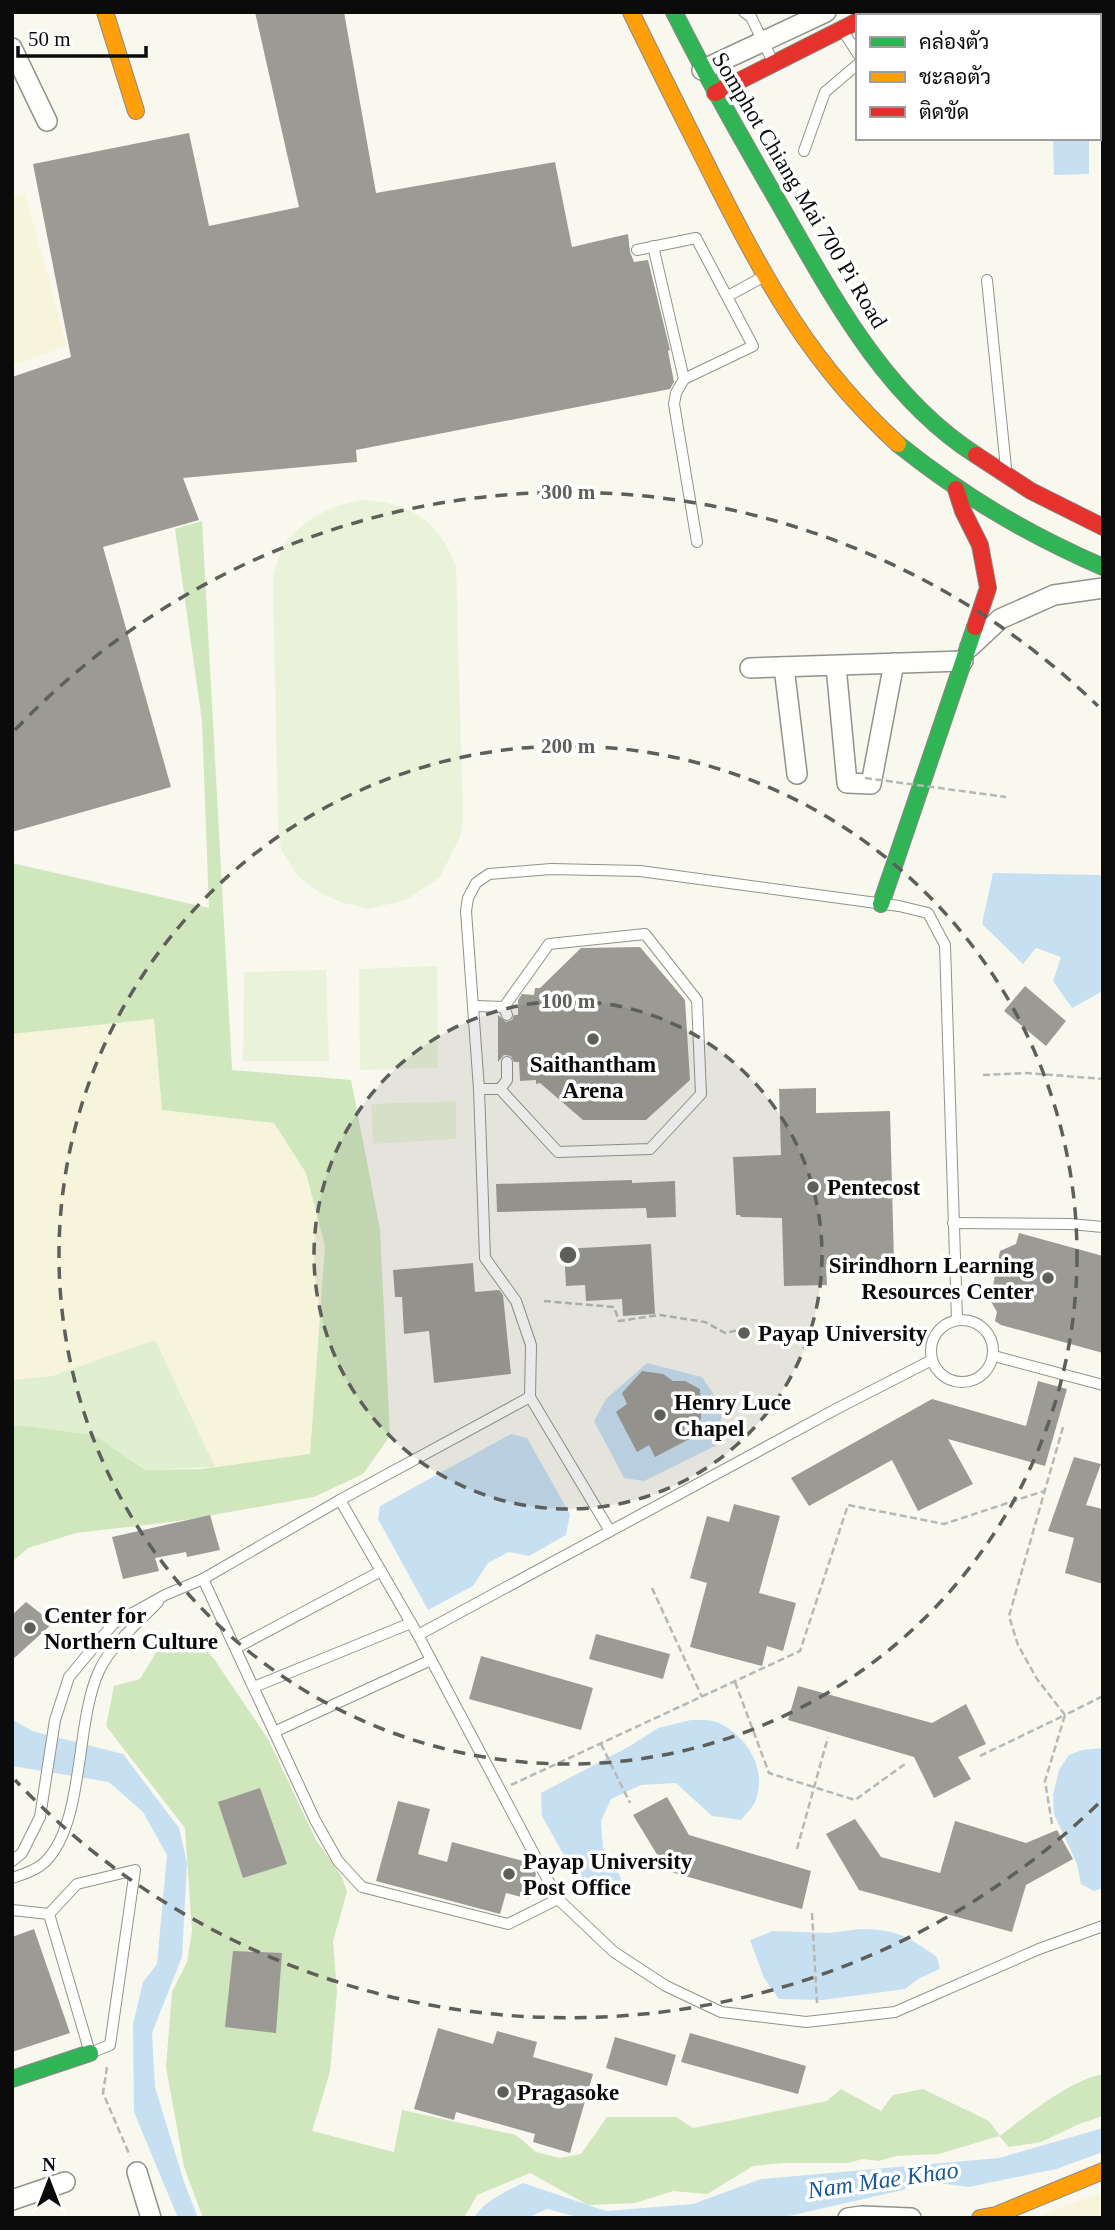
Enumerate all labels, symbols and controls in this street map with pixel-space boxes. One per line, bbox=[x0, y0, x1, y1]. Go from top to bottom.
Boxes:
scale bar bbox=[18, 14, 145, 58]
legend bbox=[856, 14, 1101, 140]
text: 50 m bbox=[28, 27, 71, 51]
text: คล่องตัว bbox=[919, 30, 989, 54]
street label: Somphot Chiang Mai 700 Pi Road bbox=[707, 48, 892, 333]
text: ชะลอตัว bbox=[919, 65, 991, 89]
text: ติดขัด bbox=[919, 100, 969, 124]
text: 300 m bbox=[541, 480, 596, 504]
text: 200 m bbox=[541, 734, 596, 758]
text: 100 m bbox=[541, 989, 596, 1013]
marker: Saithantham Arena bbox=[585, 1031, 601, 1047]
place label: Saithantham Arena bbox=[530, 1052, 656, 1103]
place label: Pentecost bbox=[827, 1175, 921, 1200]
marker: Pentecost bbox=[805, 1179, 821, 1195]
centre of rings bbox=[556, 1243, 580, 1267]
place label: Sirindhorn Learning Resources Center bbox=[829, 1253, 1034, 1304]
marker: Sirindhorn Learning Resources Center bbox=[1040, 1270, 1056, 1286]
place label: Payap University bbox=[758, 1321, 928, 1346]
marker: Payap University bbox=[736, 1325, 752, 1341]
place label: Henry Luce Chapel bbox=[674, 1390, 791, 1441]
marker: Henry Luce Chapel bbox=[652, 1407, 668, 1423]
place label: Center for Northern Culture bbox=[44, 1603, 218, 1654]
marker: Center for Northern Culture bbox=[22, 1620, 38, 1636]
place label: Payap University Post Office bbox=[523, 1849, 693, 1900]
marker: Payap University Post Office bbox=[501, 1866, 517, 1882]
place label: Pragasoke bbox=[517, 2080, 619, 2105]
marker: Pragasoke bbox=[495, 2084, 511, 2100]
north arrow bbox=[14, 2146, 84, 2216]
text: N bbox=[42, 2154, 56, 2175]
water label: Nam Mae Khao bbox=[805, 2157, 960, 2204]

